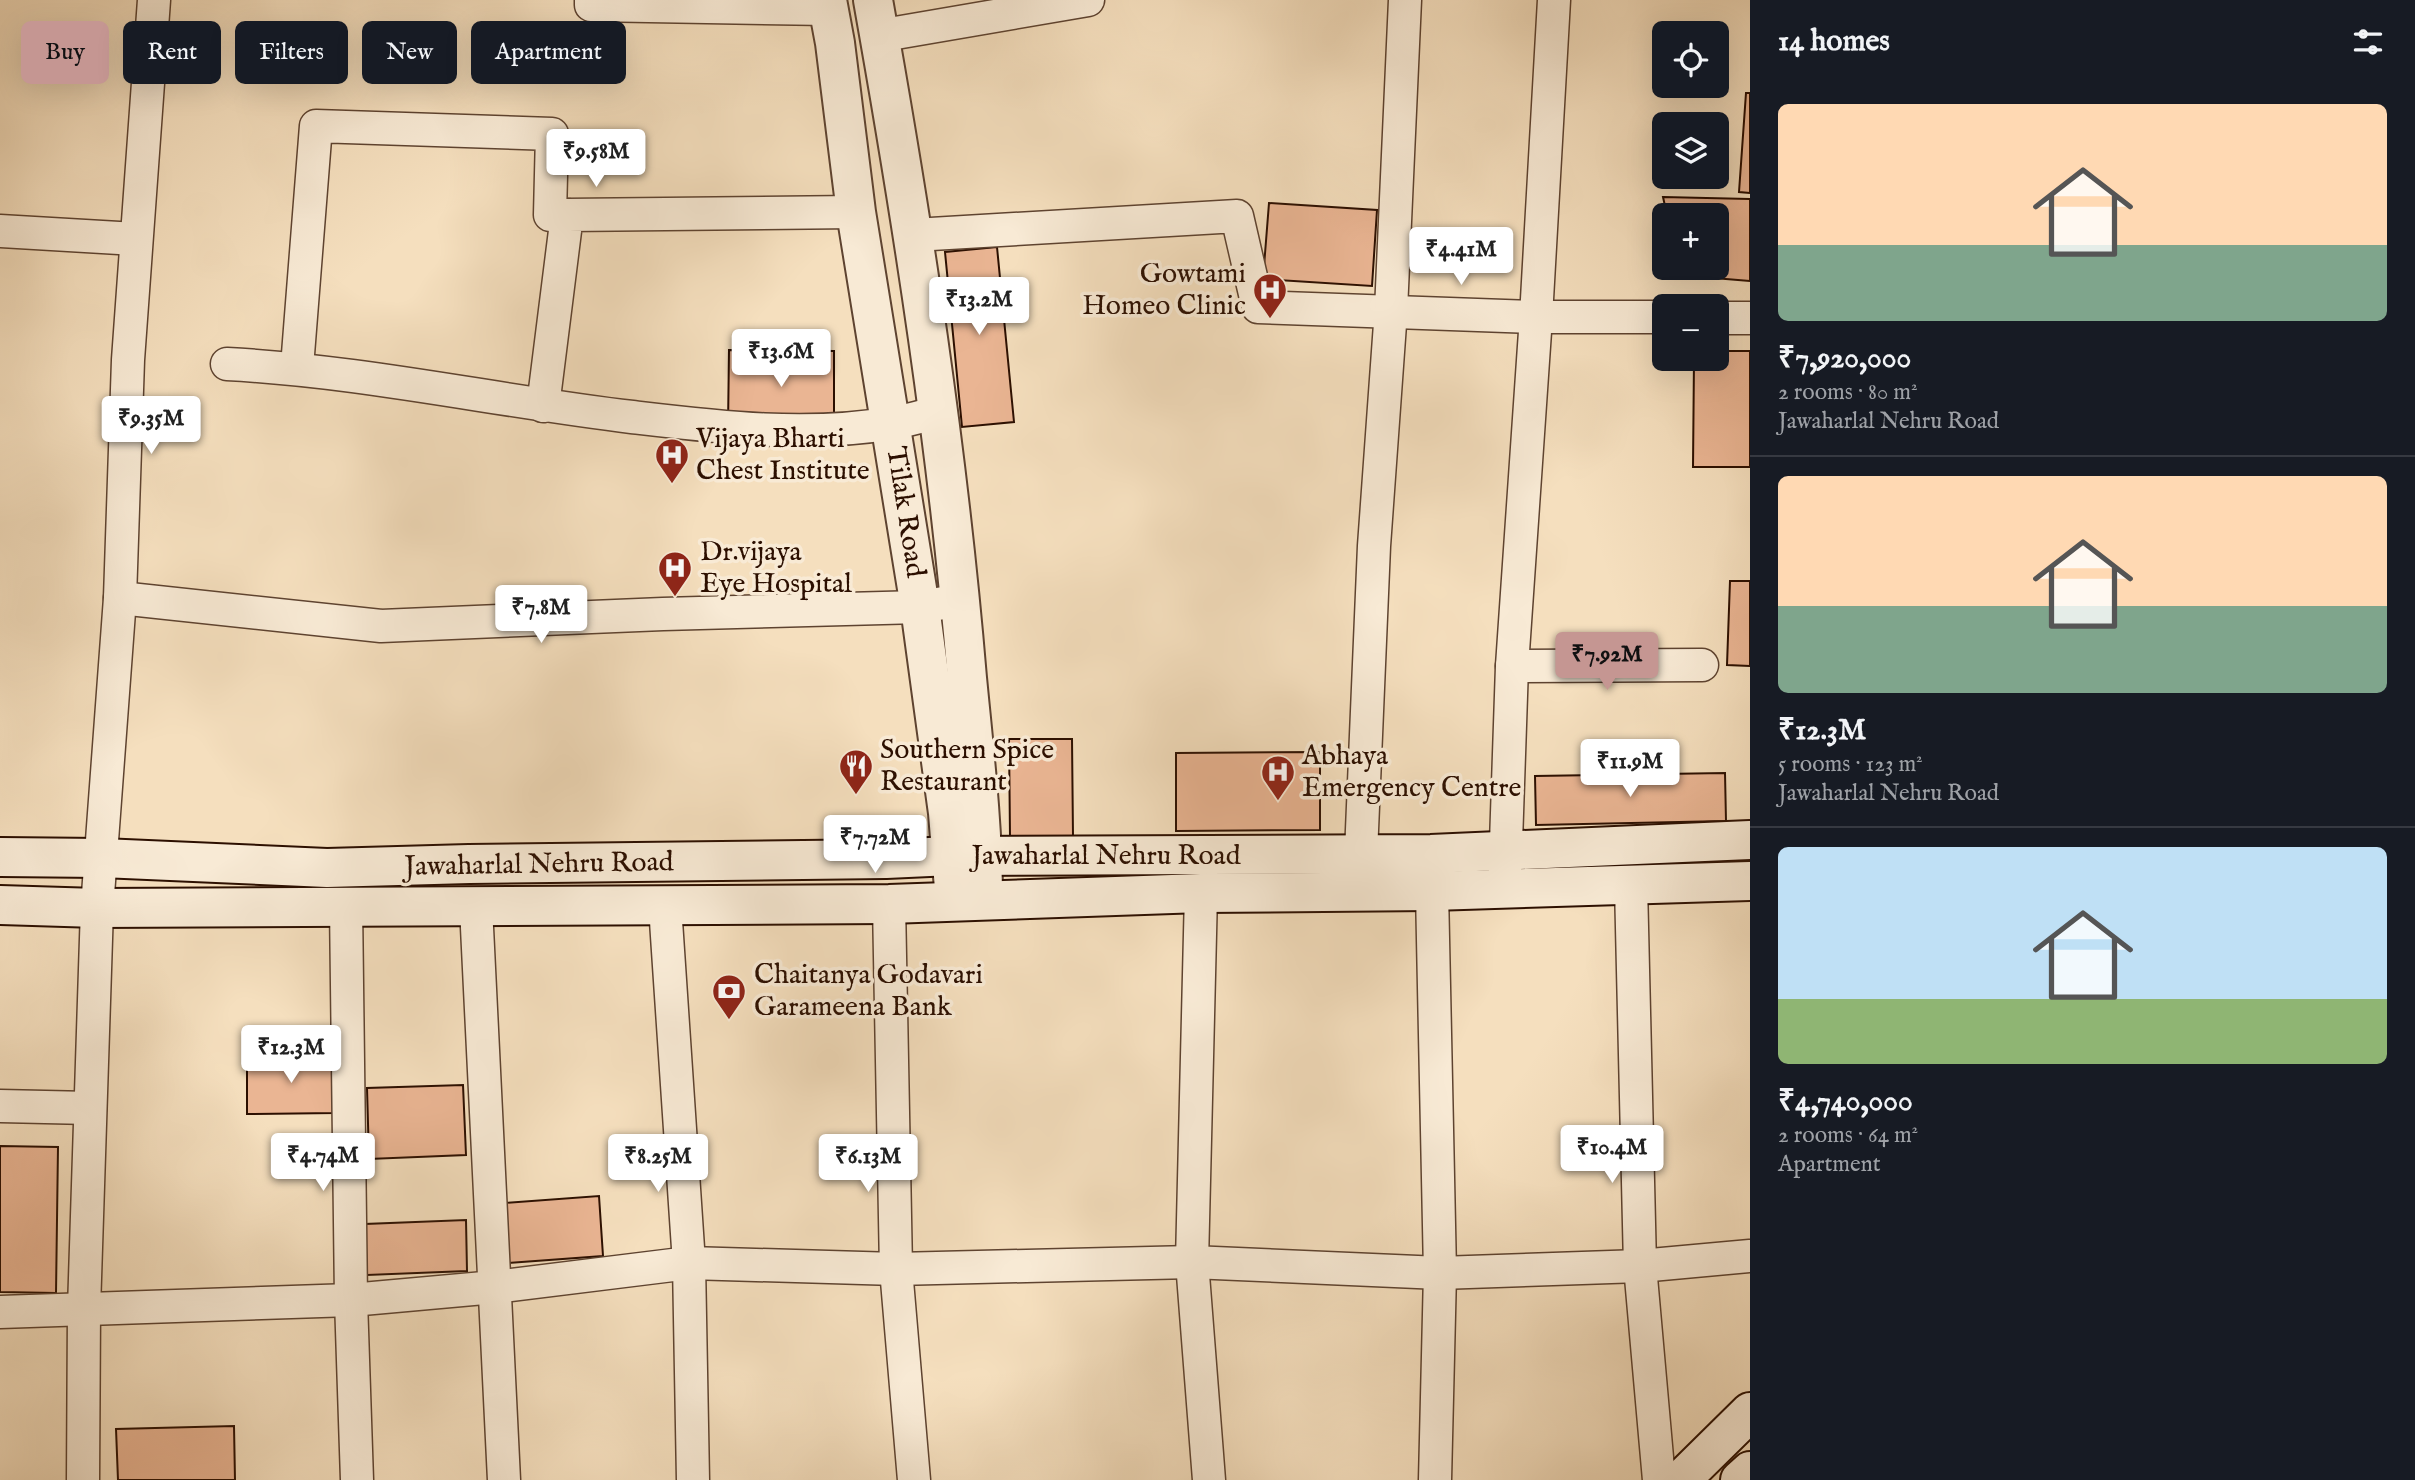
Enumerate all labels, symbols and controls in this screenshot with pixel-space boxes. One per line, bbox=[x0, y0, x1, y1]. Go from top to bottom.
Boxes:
chip: Buy bbox=[21, 21, 109, 84]
chip: Rent bbox=[123, 21, 221, 84]
chip: Filters bbox=[235, 21, 348, 84]
chip: New bbox=[362, 21, 457, 84]
chip: Apartment bbox=[471, 21, 626, 84]
map controls bbox=[1652, 21, 1729, 371]
button: locate bbox=[1652, 21, 1729, 98]
text: 14 homes bbox=[1778, 23, 1890, 61]
icon: filters bbox=[2349, 23, 2387, 61]
button: layers bbox=[1652, 112, 1729, 189]
pin: ₹9.58M bbox=[539, 130, 653, 189]
text: ₹9.58M bbox=[562, 137, 630, 166]
icon: home bbox=[2020, 149, 2146, 275]
button: + bbox=[1652, 203, 1729, 280]
pin: ₹4.41M bbox=[1404, 228, 1518, 287]
text: ₹4.41M bbox=[1425, 235, 1497, 264]
place label: Gowtami Homeo Clinic bbox=[1082, 257, 1246, 324]
hospital icon: Gowtami Homeo Clinic bbox=[1251, 271, 1289, 320]
pin: ₹13.2M bbox=[922, 278, 1036, 337]
text: ₹13.2M bbox=[945, 285, 1013, 314]
button: − bbox=[1652, 294, 1729, 371]
pin: ₹13.6M bbox=[724, 330, 838, 389]
text: ₹13.6M bbox=[748, 337, 814, 366]
text: ₹7,920,000 bbox=[1778, 340, 1911, 378]
text: 2 rooms · 80 m² bbox=[1778, 378, 1918, 407]
pin: ₹9.35M bbox=[94, 396, 208, 456]
text: ₹9.35M bbox=[118, 404, 184, 433]
text: Jawaharlal Nehru Road bbox=[1778, 407, 1999, 436]
place label: Vijaya Bharti Chest Institute bbox=[695, 422, 870, 489]
hospital icon: Vijaya Bharti Chest Institute bbox=[653, 436, 691, 485]
street label: Tilak Road bbox=[877, 444, 933, 580]
icon: home bbox=[2020, 521, 2146, 647]
place label: Dr.vijaya Eye Hospital bbox=[700, 535, 852, 602]
hospital icon: Dr.vijaya Eye Hospital bbox=[656, 549, 694, 598]
pin: ₹7.8M bbox=[492, 586, 590, 645]
text: ₹7.8M bbox=[511, 593, 571, 622]
pin: ₹7.92M bbox=[1550, 632, 1664, 692]
text: ₹7.92M bbox=[1571, 640, 1643, 669]
text: ₹12.3M bbox=[1778, 712, 1866, 750]
place label: Southern Spice Restaurant bbox=[880, 733, 1054, 800]
place label: Abhaya Emergency Centre bbox=[1301, 739, 1522, 806]
pin: ₹11.9M bbox=[1573, 740, 1687, 799]
restaurant icon: Southern Spice Restaurant bbox=[837, 747, 875, 796]
text: ₹11.9M bbox=[1597, 747, 1663, 776]
text: 5 rooms · 123 m² bbox=[1778, 750, 1923, 779]
hospital icon: Abhaya Emergency Centre bbox=[1259, 753, 1297, 802]
text: Jawaharlal Nehru Road bbox=[1778, 779, 1999, 808]
pin: ₹7.72M bbox=[818, 816, 932, 875]
text: ₹7.72M bbox=[840, 823, 910, 852]
street label: Jawaharlal Nehru Road bbox=[968, 839, 1241, 874]
street label: Jawaharlal Nehru Road bbox=[401, 845, 674, 885]
icon: home bbox=[2020, 892, 2146, 1018]
place label: Chaitanya Godavari Garameena Bank bbox=[754, 958, 983, 1025]
bank icon: Chaitanya Godavari Garameena Bank bbox=[710, 972, 748, 1021]
pin: ₹12.3M bbox=[234, 1026, 348, 1085]
text: ₹12.3M bbox=[257, 1033, 325, 1062]
text: ₹4,740,000 bbox=[1778, 1083, 1913, 1121]
text: 2 rooms · 64 m² bbox=[1778, 1121, 1918, 1150]
pin: ₹10.4M bbox=[1555, 1126, 1669, 1185]
text: ₹10.4M bbox=[1577, 1133, 1647, 1162]
pin: ₹4.74M bbox=[266, 1134, 380, 1193]
pin: ₹8.25M bbox=[601, 1134, 715, 1194]
pin: ₹6.13M bbox=[811, 1134, 925, 1194]
text: ₹4.74M bbox=[287, 1141, 359, 1170]
text: ₹8.25M bbox=[624, 1142, 692, 1171]
text: ₹6.13M bbox=[835, 1142, 901, 1171]
text: Apartment bbox=[1778, 1150, 1881, 1179]

